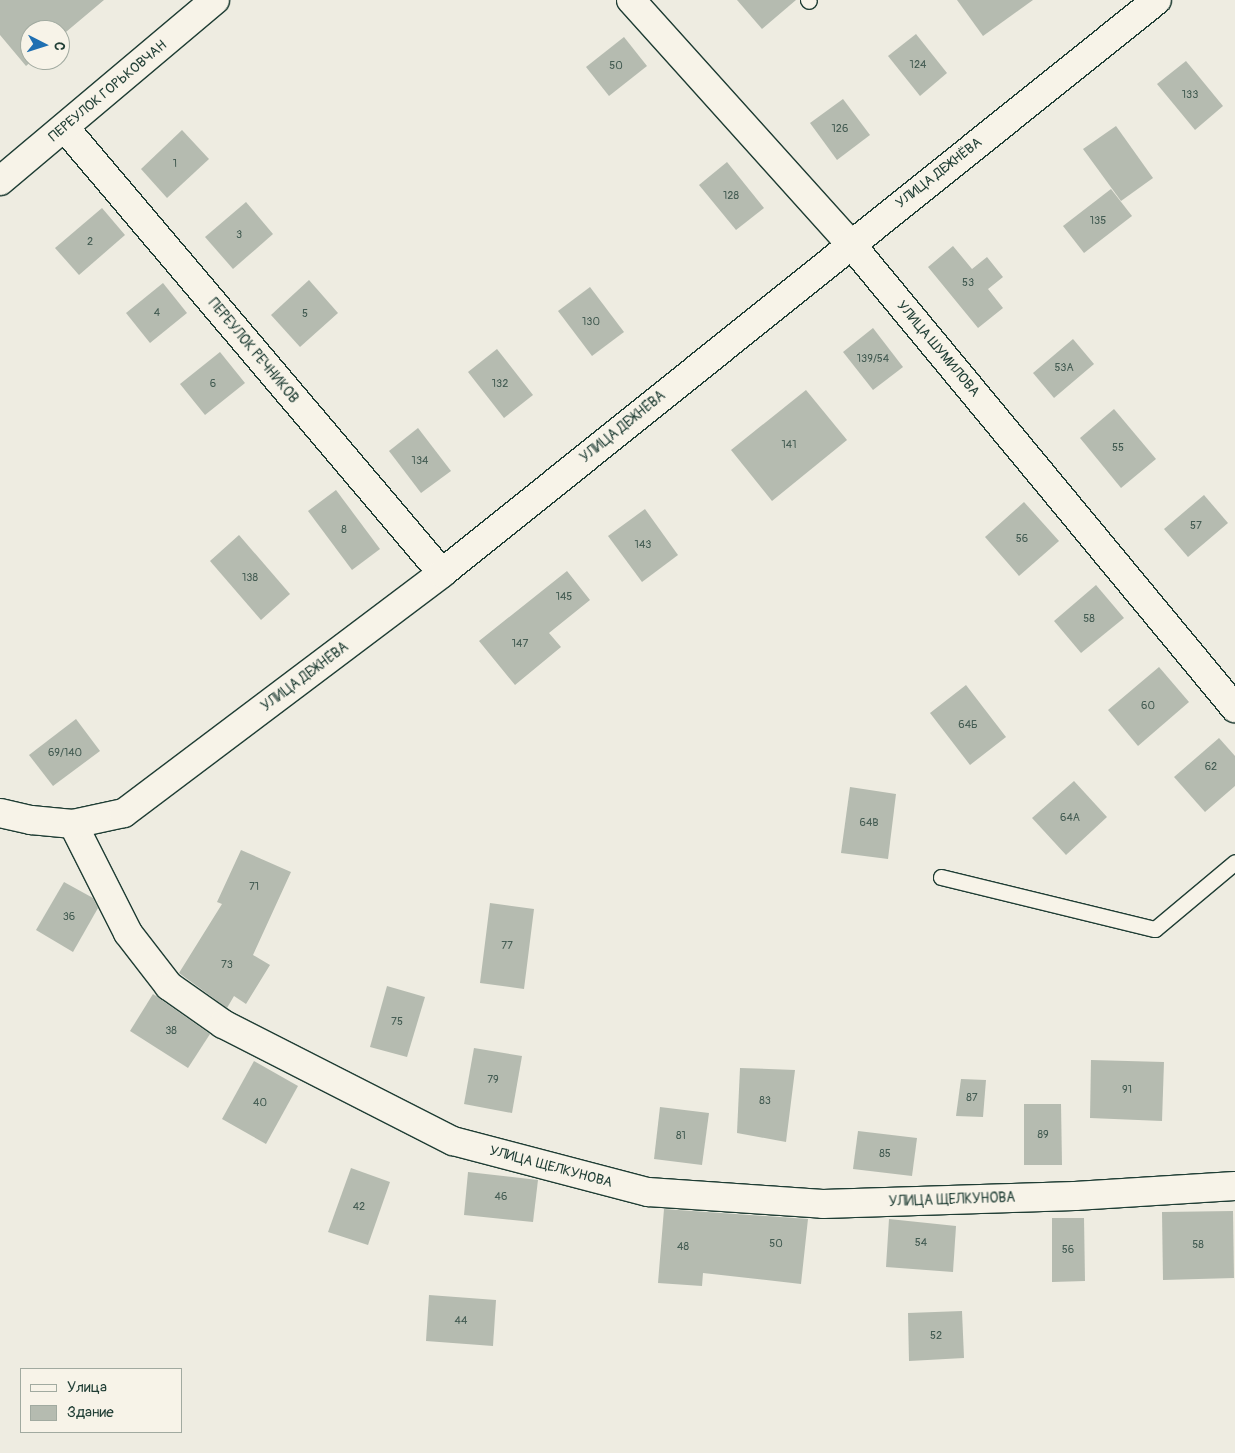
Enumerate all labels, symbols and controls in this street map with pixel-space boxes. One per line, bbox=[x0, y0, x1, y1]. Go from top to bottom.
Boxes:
north arrow bbox=[20, 20, 70, 70]
street label: ПЕРЕУЛОК ГОРЬКОВЧАН bbox=[46, 37, 170, 145]
text: С bbox=[51, 41, 68, 51]
house number: 124 bbox=[910, 58, 926, 72]
house number: 50 bbox=[609, 59, 623, 73]
house number: 133 bbox=[1182, 88, 1198, 102]
house number: 126 bbox=[832, 122, 848, 136]
street label: УЛИЦА ДЕЖНЁВА bbox=[893, 134, 985, 212]
house number: 1 bbox=[173, 157, 177, 171]
house number: 128 bbox=[723, 189, 739, 203]
house number: 135 bbox=[1090, 214, 1106, 228]
house number: 3 bbox=[236, 228, 242, 242]
house number: 2 bbox=[87, 235, 93, 249]
house number: 53 bbox=[962, 276, 974, 290]
street label: ПЕРЕУЛОК РЕЧНИКОВ bbox=[204, 295, 302, 407]
street label: УЛИЦА ШУМИЛОВА bbox=[893, 298, 983, 400]
house number: 4 bbox=[154, 306, 160, 320]
house number: 5 bbox=[302, 307, 308, 321]
house number: 130 bbox=[582, 315, 600, 329]
house number: 139/54 bbox=[857, 352, 889, 366]
house number: 53А bbox=[1054, 361, 1074, 375]
house number: 6 bbox=[210, 377, 216, 391]
house number: 132 bbox=[492, 377, 508, 391]
street label: УЛИЦА ДЕЖНЁВА bbox=[577, 388, 669, 466]
house number: 141 bbox=[782, 438, 796, 452]
house number: 55 bbox=[1112, 441, 1124, 455]
house number: 134 bbox=[412, 454, 428, 468]
house number: 57 bbox=[1190, 519, 1202, 533]
house number: 8 bbox=[341, 523, 347, 537]
house number: 56 bbox=[1016, 532, 1028, 546]
house number: 143 bbox=[635, 538, 651, 552]
house number: 138 bbox=[242, 571, 258, 585]
house number: 145 bbox=[556, 590, 572, 604]
house number: 58 bbox=[1083, 612, 1095, 626]
house number: 147 bbox=[512, 637, 528, 651]
street label: УЛИЦА ДЕЖНЁВА bbox=[258, 639, 352, 715]
house number: 60 bbox=[1141, 699, 1155, 713]
house number: 64Б bbox=[958, 718, 978, 732]
house number: 69/140 bbox=[48, 746, 82, 760]
house number: 62 bbox=[1205, 760, 1217, 774]
house number: 64А bbox=[1060, 811, 1080, 825]
house number: 64В bbox=[859, 816, 879, 830]
house number: 71 bbox=[249, 880, 259, 894]
house number: 36 bbox=[63, 910, 75, 924]
house number: 77 bbox=[501, 939, 513, 953]
house number: 73 bbox=[221, 958, 233, 972]
house number: 75 bbox=[391, 1015, 403, 1029]
house number: 38 bbox=[165, 1024, 177, 1038]
house number: 79 bbox=[487, 1073, 499, 1087]
house number: 91 bbox=[1122, 1083, 1132, 1097]
house number: 87 bbox=[966, 1091, 978, 1105]
house number: 83 bbox=[759, 1094, 771, 1108]
house number: 40 bbox=[253, 1096, 267, 1110]
house number: 89 bbox=[1037, 1128, 1049, 1142]
house number: 81 bbox=[676, 1129, 686, 1143]
street label: УЛИЦА ЩЕЛКУНОВА bbox=[488, 1143, 614, 1191]
house number: 85 bbox=[879, 1147, 891, 1161]
street label: УЛИЦА ЩЕЛКУНОВА bbox=[888, 1189, 1016, 1211]
house number: 46 bbox=[495, 1190, 507, 1204]
house number: 42 bbox=[353, 1200, 365, 1214]
house number: 54 bbox=[915, 1236, 927, 1250]
house number: 50 bbox=[769, 1237, 783, 1251]
house number: 58 bbox=[1192, 1238, 1204, 1252]
house number: 48 bbox=[677, 1240, 689, 1254]
house number: 56 bbox=[1062, 1243, 1074, 1257]
house number: 44 bbox=[455, 1314, 467, 1328]
house number: 52 bbox=[930, 1329, 942, 1343]
legend bbox=[20, 1368, 182, 1433]
text: Улица bbox=[67, 1378, 107, 1397]
text: Здание bbox=[67, 1403, 114, 1422]

